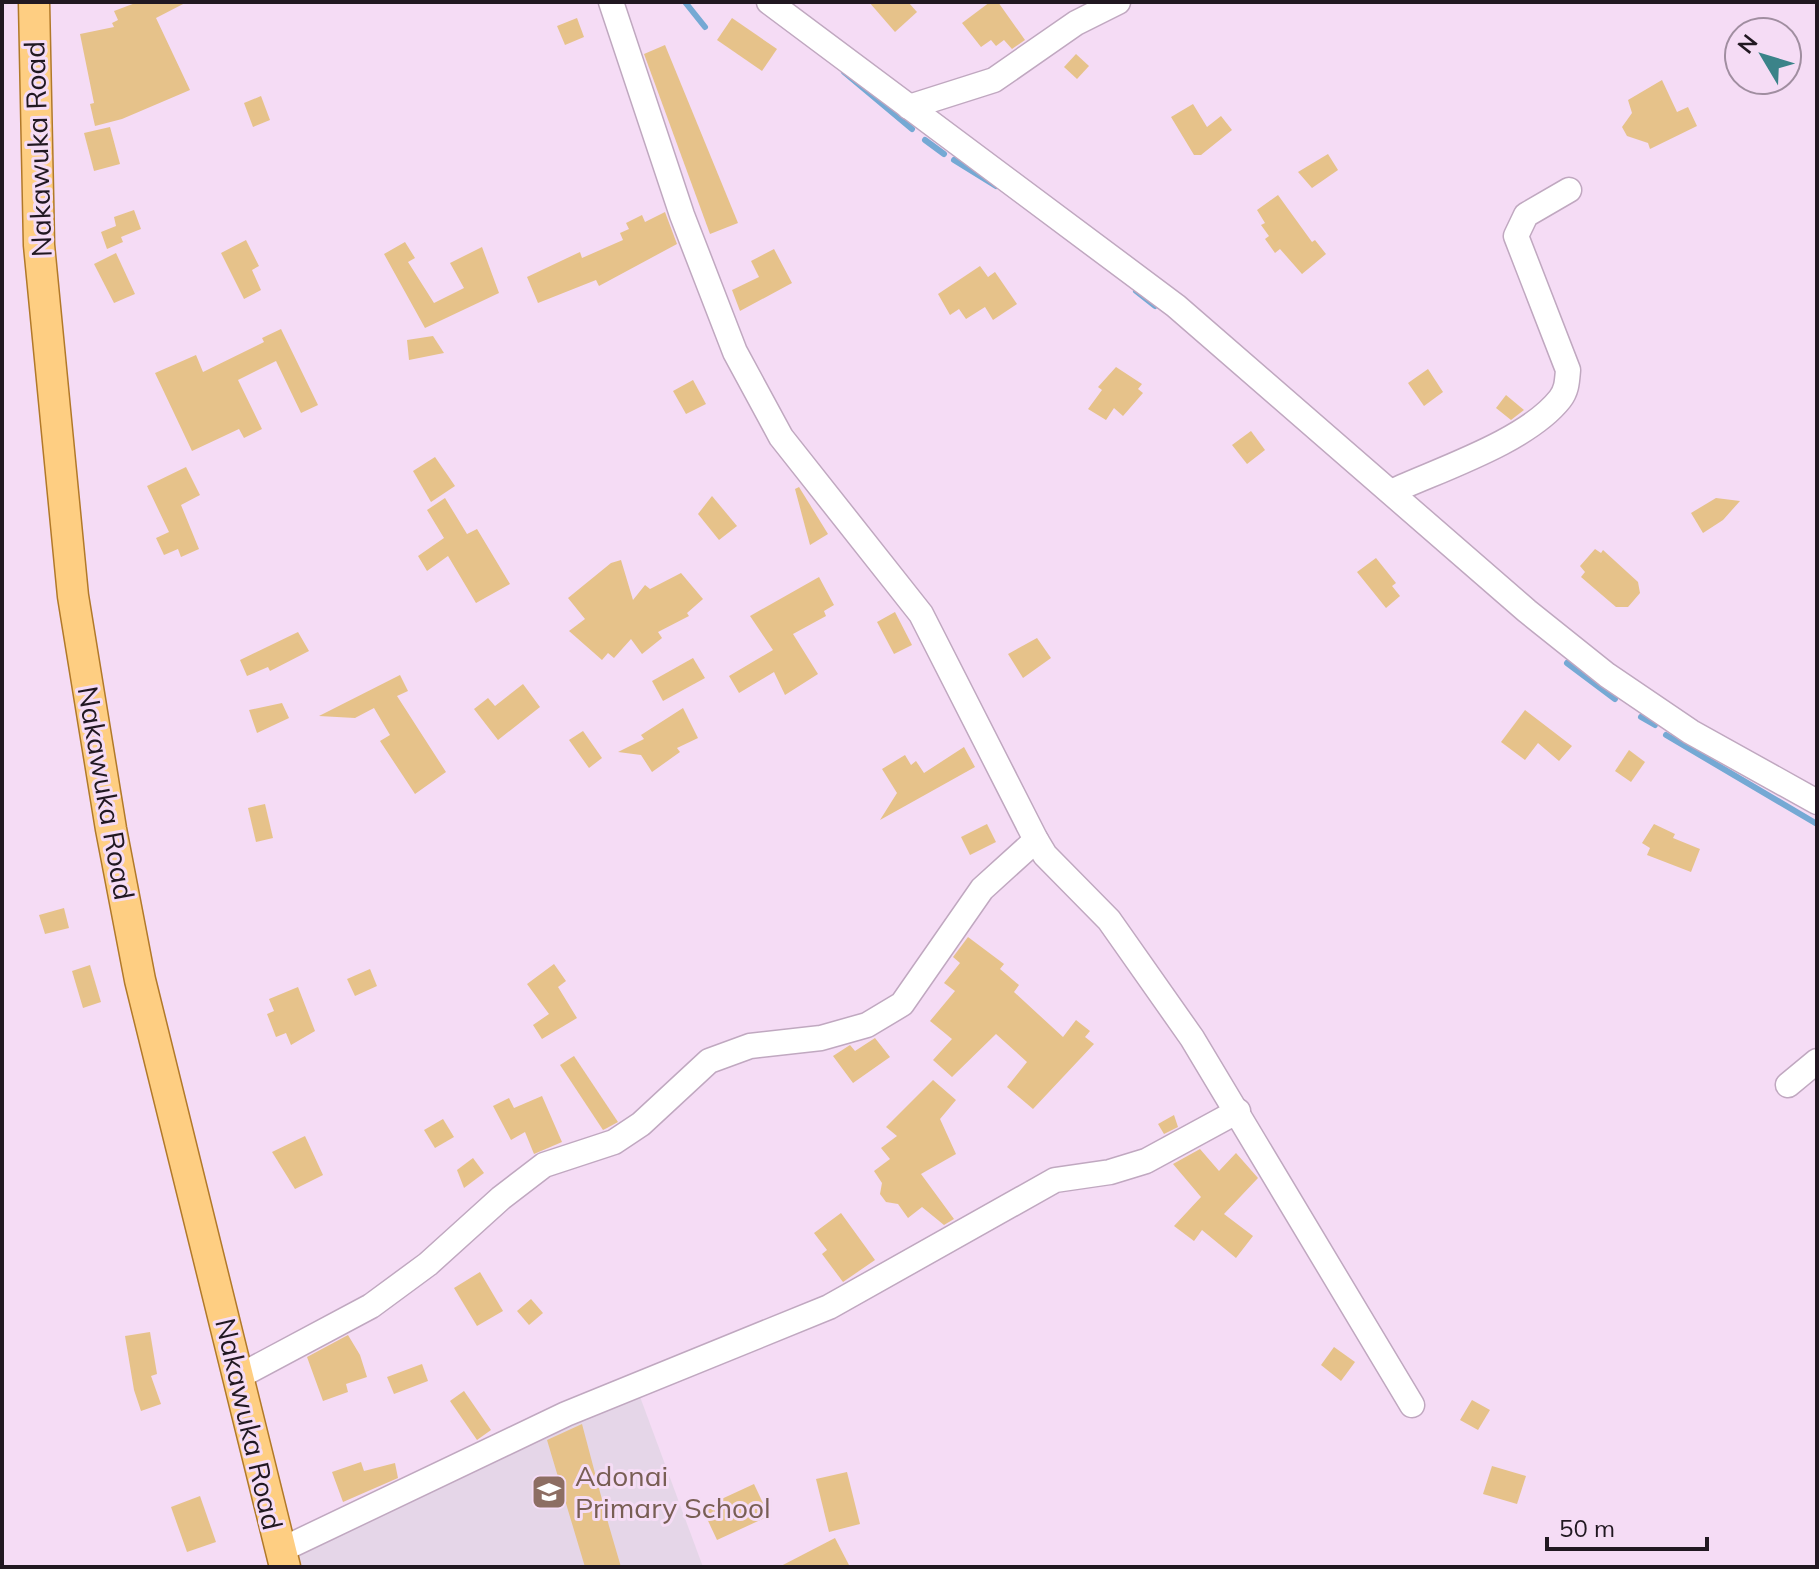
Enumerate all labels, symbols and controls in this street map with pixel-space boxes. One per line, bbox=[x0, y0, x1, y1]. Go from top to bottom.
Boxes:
north arrow bbox=[1723, 16, 1803, 96]
text: N bbox=[1731, 29, 1763, 59]
street label: Nakawuka Road bbox=[16, 40, 59, 258]
street label: Nakawuka Road bbox=[70, 683, 142, 902]
street label: Nakawuka Road bbox=[208, 1315, 291, 1533]
place label: Adonai Primary School bbox=[575, 1458, 771, 1525]
school or university icon: Adonai Primary School bbox=[530, 1473, 568, 1511]
scale bar bbox=[1547, 1501, 1707, 1551]
text: 50 m bbox=[1559, 1513, 1615, 1543]

